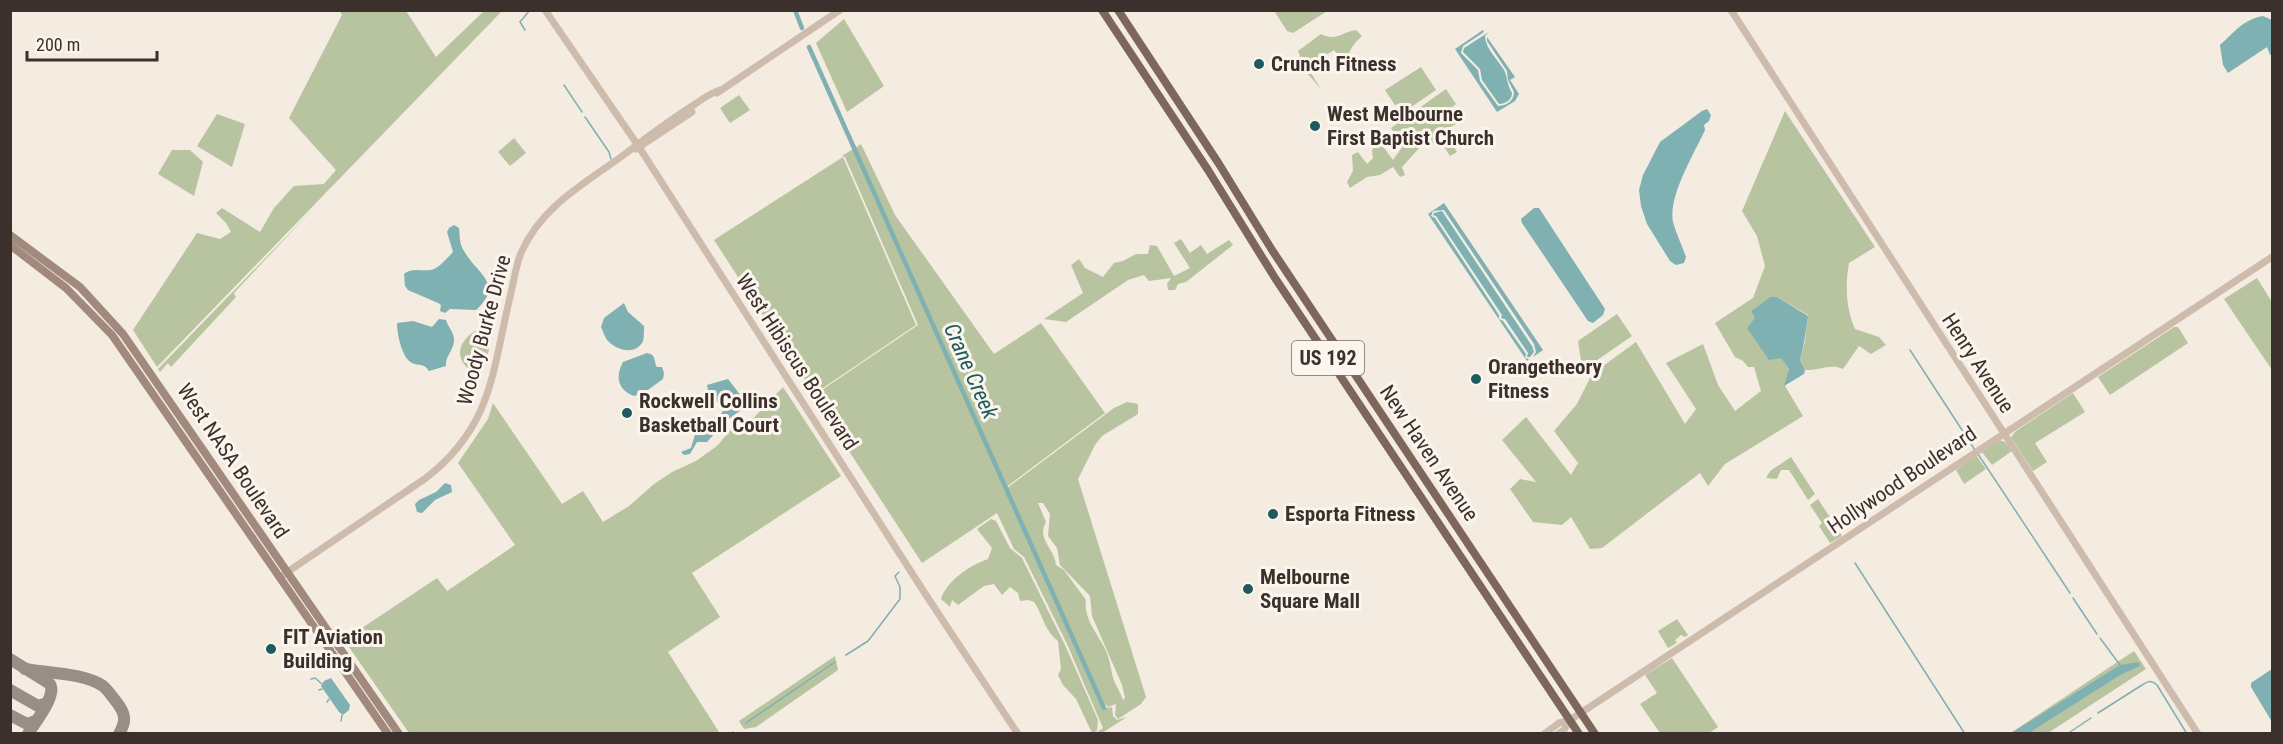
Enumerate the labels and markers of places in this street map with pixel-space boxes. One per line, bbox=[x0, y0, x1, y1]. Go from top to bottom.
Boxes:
place label: Crunch Fitness bbox=[1271, 52, 1397, 76]
marker: Crunch Fitness bbox=[1252, 57, 1266, 71]
place label: West Melbourne First Baptist Church bbox=[1327, 102, 1494, 150]
marker: West Melbourne First Baptist Church bbox=[1308, 119, 1322, 133]
place label: Orangetheory Fitness bbox=[1488, 355, 1603, 403]
marker: Orangetheory Fitness bbox=[1469, 372, 1483, 386]
place label: Rockwell Collins Basketball Court bbox=[639, 389, 779, 437]
marker: Rockwell Collins Basketball Court bbox=[620, 406, 634, 420]
place label: Esporta Fitness bbox=[1285, 502, 1416, 526]
marker: Esporta Fitness bbox=[1266, 507, 1280, 521]
place label: Melbourne Square Mall bbox=[1260, 565, 1360, 613]
marker: Melbourne Square Mall bbox=[1241, 582, 1255, 596]
place label: FIT Aviation Building bbox=[283, 625, 383, 673]
marker: FIT Aviation Building bbox=[264, 642, 278, 656]

